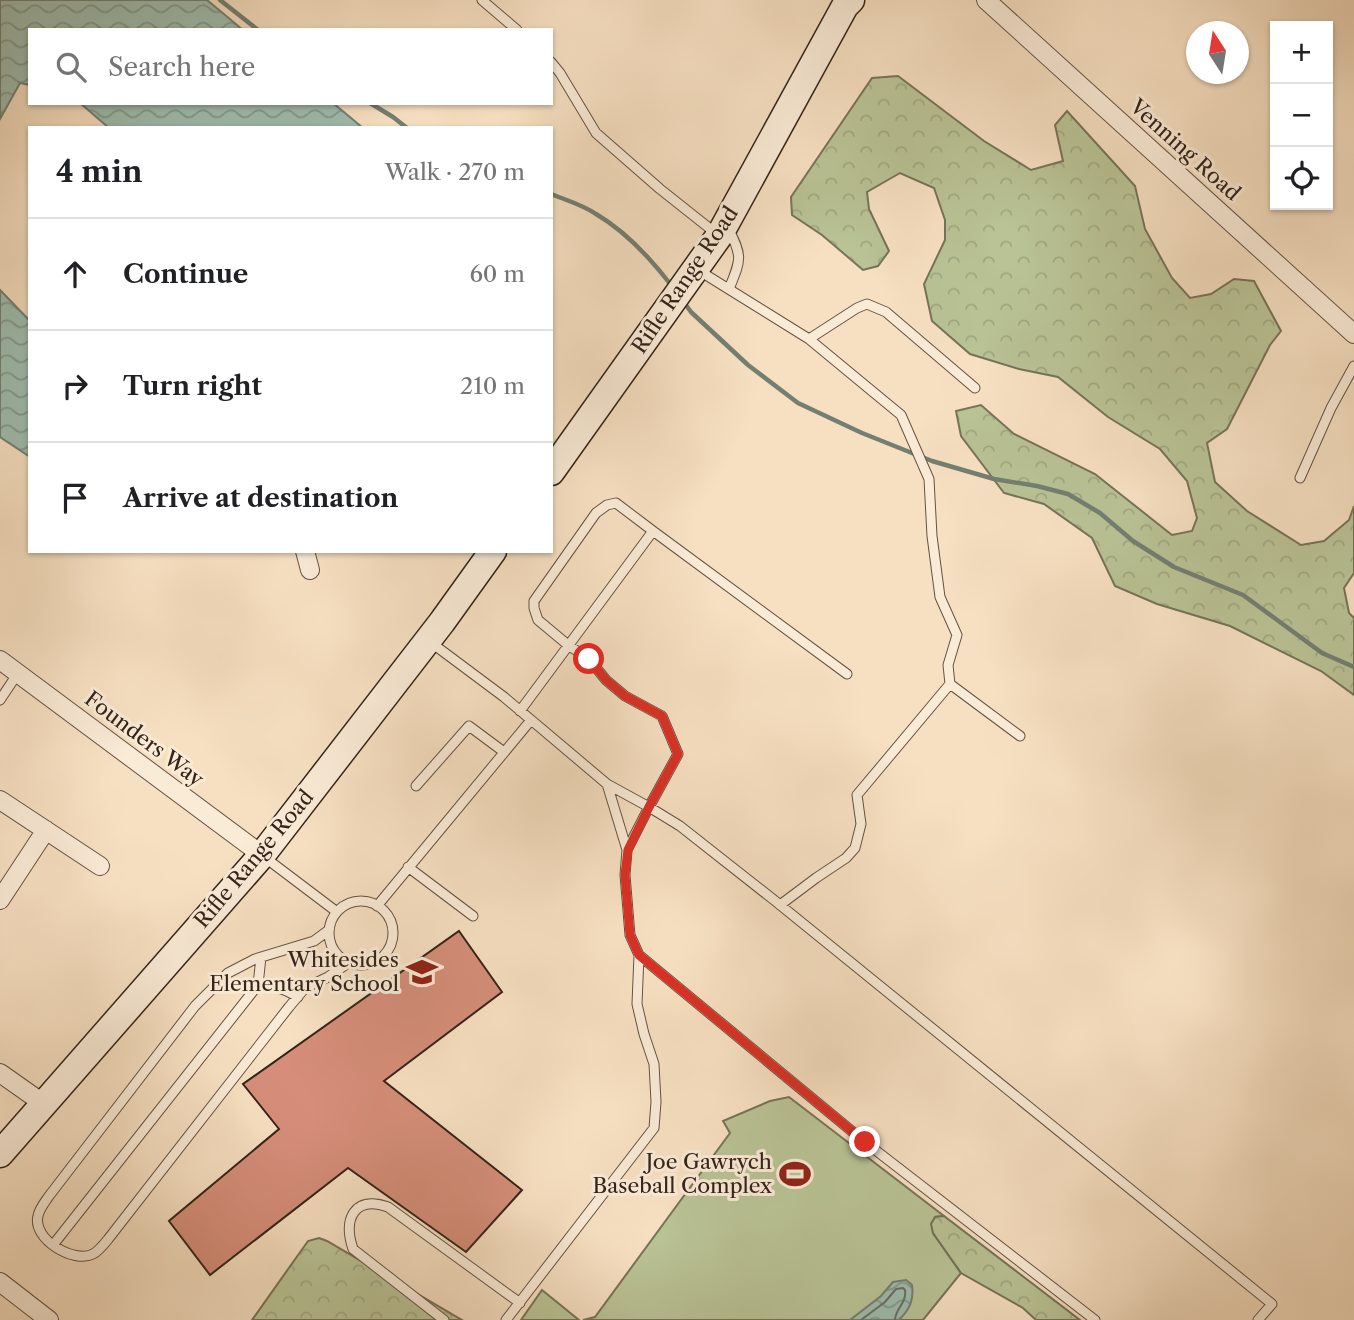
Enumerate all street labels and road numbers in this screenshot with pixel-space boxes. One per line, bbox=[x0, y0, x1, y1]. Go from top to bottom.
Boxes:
street label: Venning Road bbox=[1124, 93, 1246, 206]
street label: Rifle Range Road bbox=[626, 201, 743, 358]
street label: Founders Way bbox=[80, 686, 209, 792]
street label: Rifle Range Road bbox=[189, 785, 319, 933]

